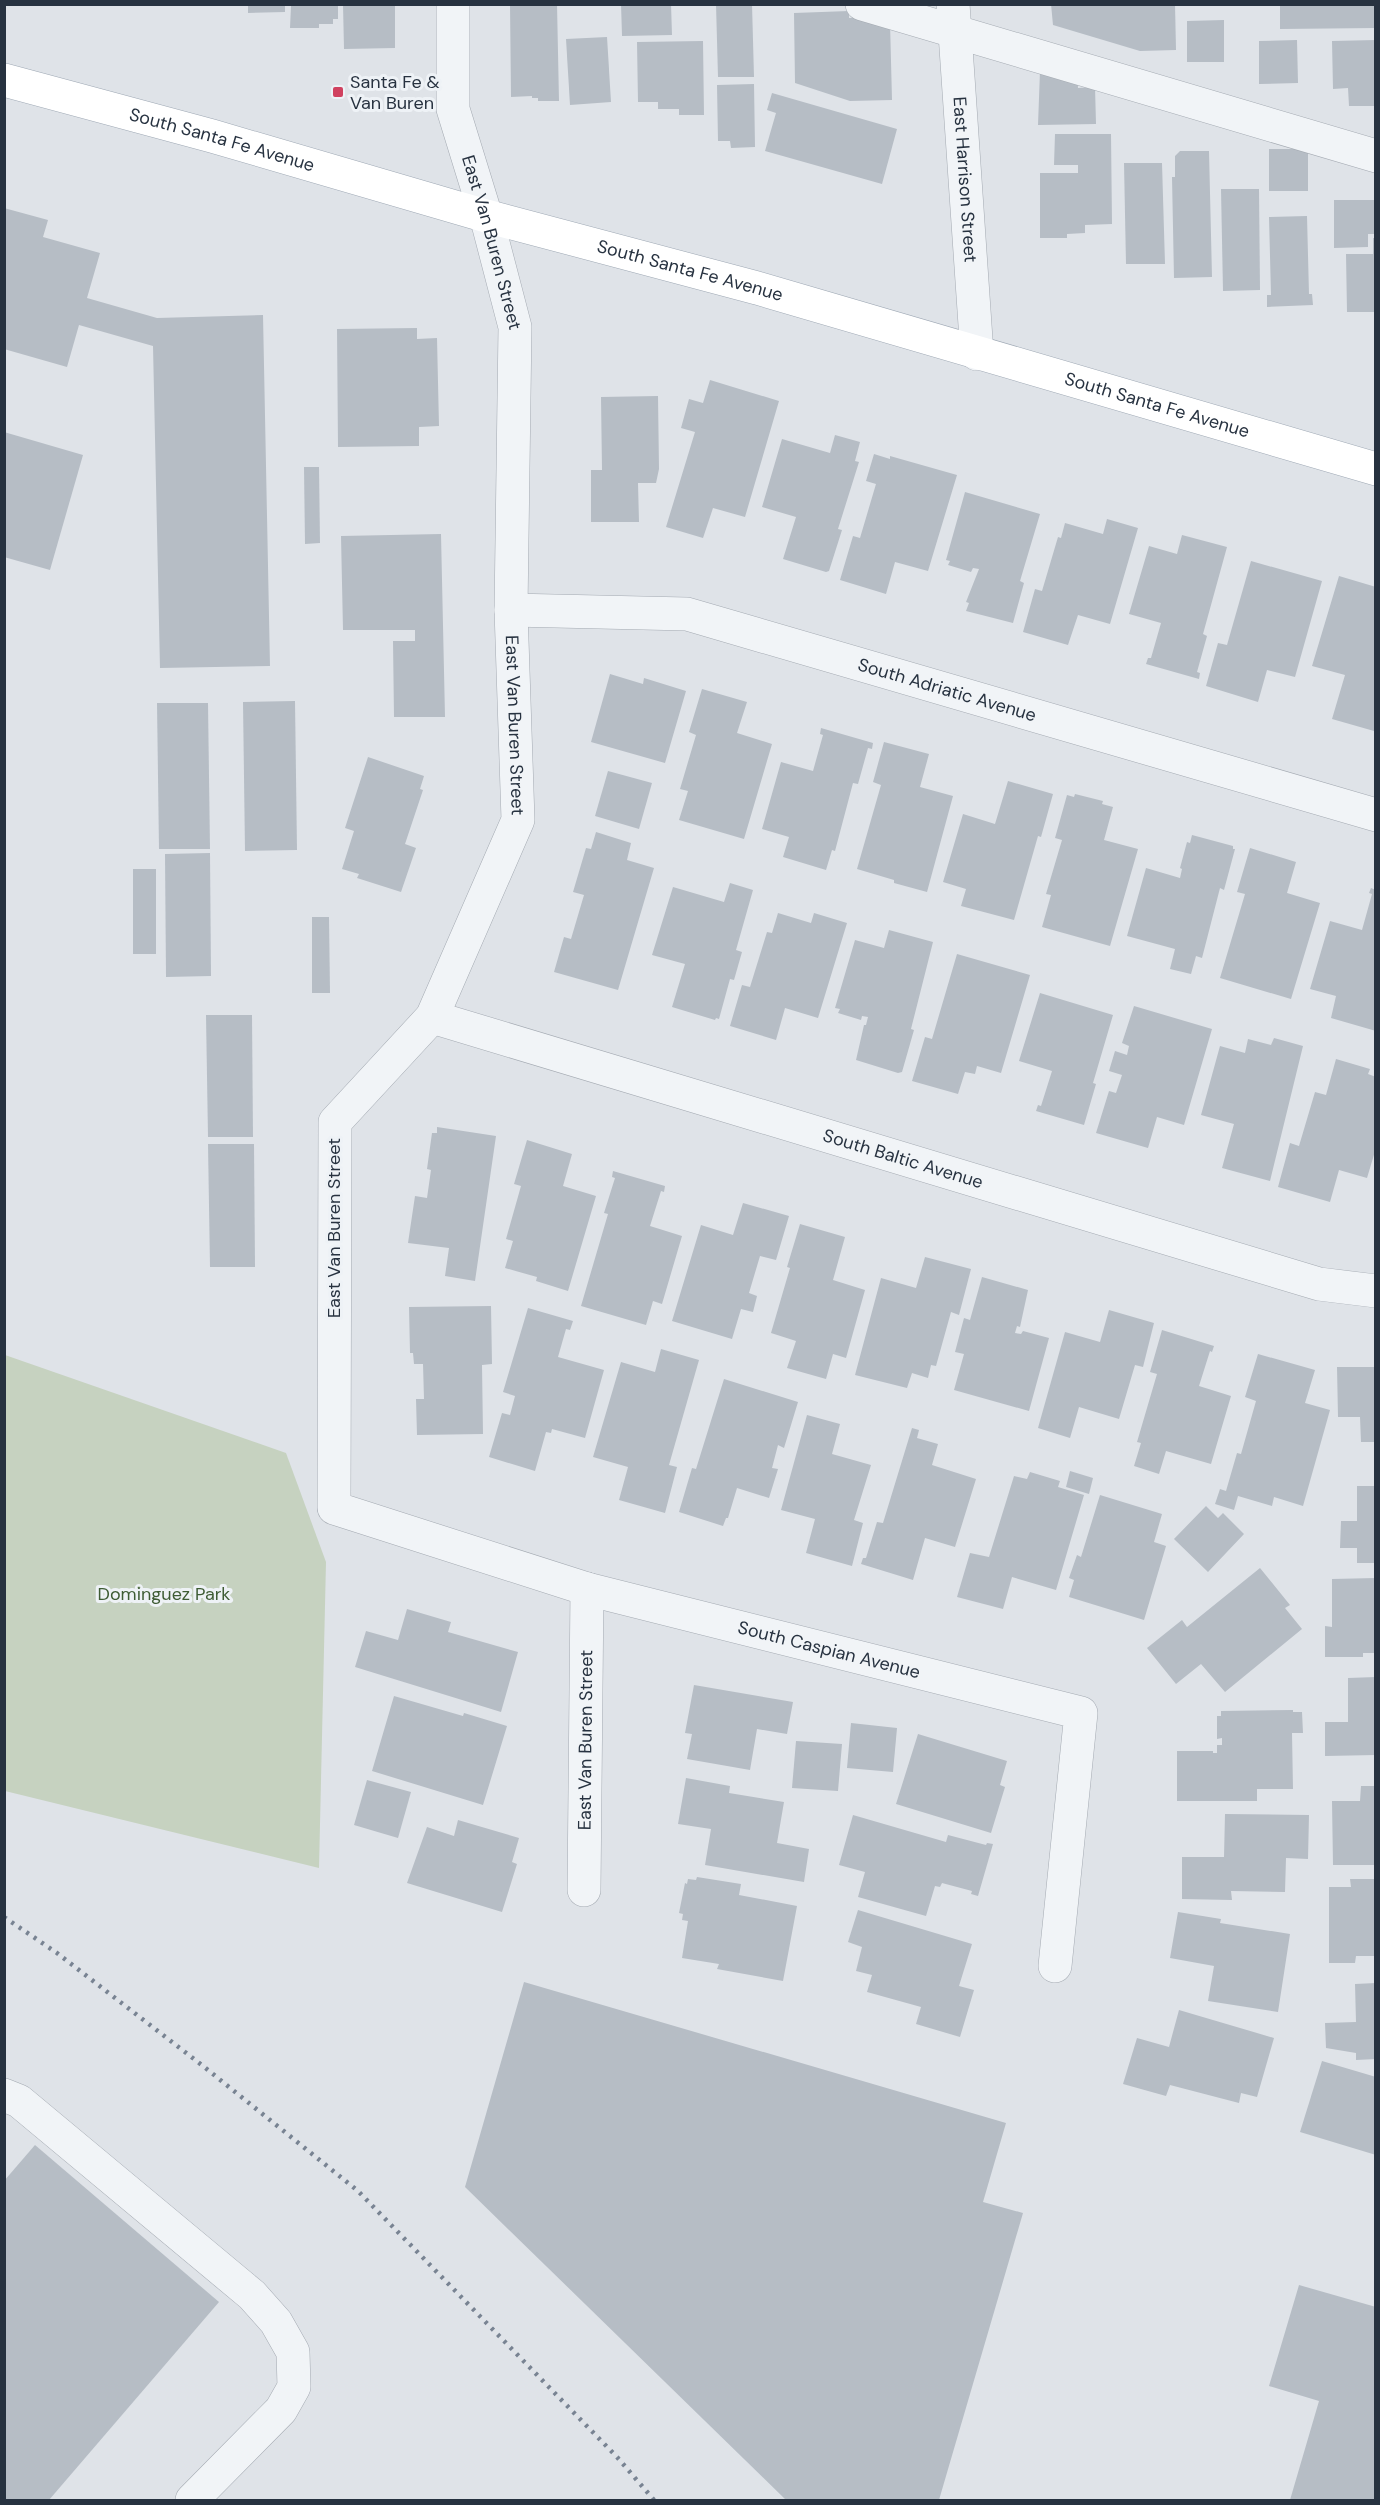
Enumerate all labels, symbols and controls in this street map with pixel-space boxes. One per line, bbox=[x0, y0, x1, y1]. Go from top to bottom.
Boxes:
place label: Santa Fe & Van Buren bbox=[350, 70, 440, 115]
marker: Santa Fe & Van Buren bbox=[331, 85, 345, 99]
street label: East Harrison Street bbox=[947, 96, 983, 263]
street label: South Santa Fe Avenue bbox=[127, 102, 317, 177]
street label: East Van Buren Street bbox=[456, 152, 527, 332]
street label: South Santa Fe Avenue bbox=[594, 234, 786, 307]
street label: South Santa Fe Avenue bbox=[1062, 367, 1252, 443]
street label: East Van Buren Street bbox=[500, 635, 530, 816]
street label: South Adriatic Avenue bbox=[855, 652, 1039, 727]
street label: South Baltic Avenue bbox=[820, 1123, 986, 1194]
street label: East Van Buren Street bbox=[322, 1138, 346, 1318]
park label: Dominguez Park bbox=[98, 1582, 230, 1606]
street label: South Caspian Avenue bbox=[735, 1615, 923, 1684]
street label: East Van Buren Street bbox=[573, 1650, 598, 1830]

